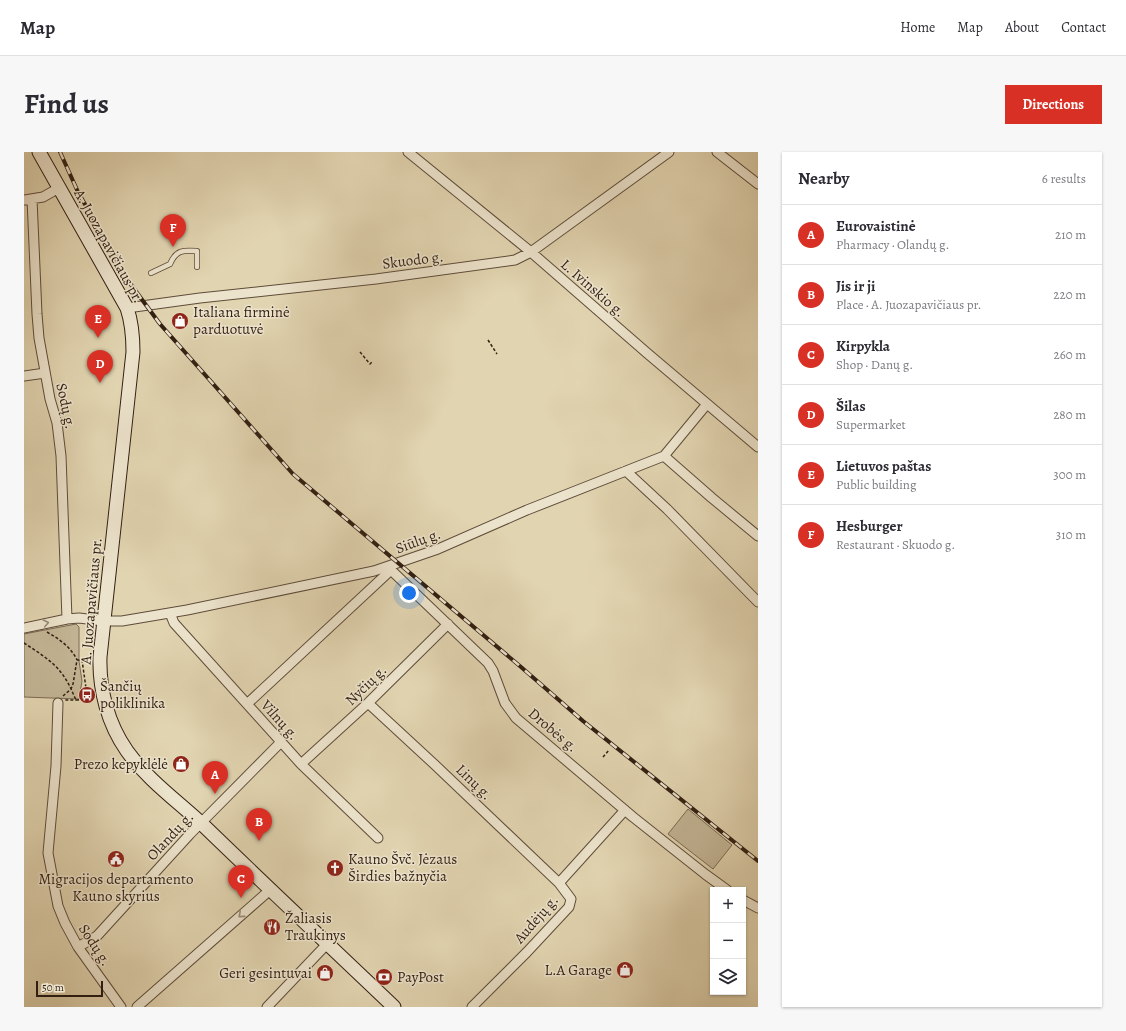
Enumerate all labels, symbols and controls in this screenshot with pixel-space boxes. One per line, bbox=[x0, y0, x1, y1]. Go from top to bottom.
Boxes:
text: Map bbox=[20, 15, 55, 41]
text: Home bbox=[900, 18, 935, 37]
text: Map bbox=[957, 18, 983, 37]
text: About bbox=[1005, 18, 1039, 37]
text: Contact bbox=[1061, 18, 1106, 37]
text: Find us bbox=[24, 85, 109, 123]
button: Directions bbox=[1005, 85, 1102, 124]
text: Nearby bbox=[798, 167, 849, 190]
text: 6 results bbox=[1042, 170, 1086, 187]
street label: A. Juozapavičiaus pr. bbox=[69, 185, 149, 306]
pin: F bbox=[160, 214, 186, 247]
text: Eurovaistinė bbox=[836, 216, 916, 236]
text: A bbox=[807, 226, 815, 243]
text: 210 m bbox=[1055, 226, 1086, 243]
text: Pharmacy · Olandų g. bbox=[836, 236, 949, 253]
street label: Skuodo g. bbox=[381, 246, 445, 274]
street label: L. Ivinskio g. bbox=[557, 254, 629, 322]
text: Jis ir ji bbox=[836, 276, 875, 296]
text: B bbox=[807, 286, 815, 303]
text: 220 m bbox=[1053, 286, 1086, 303]
text: Place · A. Juozapavičiaus pr. bbox=[836, 296, 982, 313]
place label: Italiana firminė parduotuvė bbox=[193, 302, 290, 339]
pin: E bbox=[85, 305, 111, 338]
shop icon: Italiana firminė parduotuvė bbox=[170, 311, 190, 331]
text: Kirpykla bbox=[836, 336, 890, 356]
text: C bbox=[807, 346, 815, 363]
text: 260 m bbox=[1053, 346, 1086, 363]
pin: D bbox=[87, 350, 113, 383]
text: Shop · Danų g. bbox=[836, 356, 913, 373]
street label: Sodų g. bbox=[51, 381, 81, 431]
text: Šilas bbox=[836, 396, 866, 416]
text: D bbox=[806, 406, 816, 423]
text: 280 m bbox=[1053, 406, 1086, 423]
text: Supermarket bbox=[836, 416, 906, 433]
text: Lietuvos paštas bbox=[836, 456, 931, 476]
text: E bbox=[807, 466, 815, 483]
text: 300 m bbox=[1053, 466, 1086, 483]
text: Public building bbox=[836, 476, 916, 493]
text: Hesburger bbox=[836, 516, 903, 536]
street label: Siūlų g. bbox=[393, 524, 443, 558]
text: F bbox=[808, 526, 814, 543]
text: 310 m bbox=[1056, 526, 1086, 543]
text: Restaurant · Skuodo g. bbox=[836, 536, 955, 553]
street label: A. Juozapavičiaus pr. bbox=[75, 537, 107, 666]
your location bbox=[399, 583, 419, 603]
one-way arrow bbox=[42, 620, 49, 628]
street label: Nyčių g. bbox=[341, 660, 391, 710]
place label: Šančių poliklinika bbox=[100, 676, 165, 713]
bus stop icon: Šančių poliklinika bbox=[77, 685, 97, 705]
street label: Vilnų g. bbox=[256, 695, 303, 744]
street label: Drobės g. bbox=[524, 703, 582, 757]
place label: Prezo kepyklėlė bbox=[74, 754, 168, 774]
shop icon: Prezo kepyklėlė bbox=[171, 754, 191, 774]
street label: Linų g. bbox=[452, 760, 496, 804]
pin: A bbox=[202, 761, 228, 794]
street label: Olandų g. bbox=[142, 807, 198, 865]
pin: B bbox=[246, 808, 272, 841]
public building icon: Migracijos departamento Kauno skyrius bbox=[106, 849, 126, 869]
place label: Kauno Švč. Jėzaus Širdies bažnyčia bbox=[348, 849, 457, 886]
church icon: Kauno Švč. Jėzaus Širdies bažnyčia bbox=[325, 858, 345, 878]
pin: C bbox=[228, 865, 254, 898]
place label: Migracijos departamento Kauno skyrius bbox=[39, 869, 193, 906]
map controls bbox=[710, 887, 746, 995]
button: + bbox=[710, 887, 746, 923]
street label: Audėjų g. bbox=[509, 890, 563, 948]
place label: Žaliasis Traukinys bbox=[285, 908, 346, 945]
one-way arrow bbox=[238, 911, 245, 918]
restaurant icon: Žaliasis Traukinys bbox=[262, 917, 282, 937]
street label: Sodų g. bbox=[74, 920, 116, 970]
button: − bbox=[710, 923, 746, 959]
button: layers bbox=[710, 959, 746, 995]
place label: L.A Garage bbox=[544, 960, 612, 980]
shop icon: L.A Garage bbox=[615, 960, 635, 980]
place label: Geri gesintuvai bbox=[219, 963, 312, 983]
shop icon: Geri gesintuvai bbox=[315, 963, 335, 983]
bank icon: PayPost bbox=[374, 967, 394, 987]
place label: PayPost bbox=[397, 967, 444, 987]
scale bar bbox=[36, 979, 103, 998]
text: 50 m bbox=[42, 980, 64, 995]

